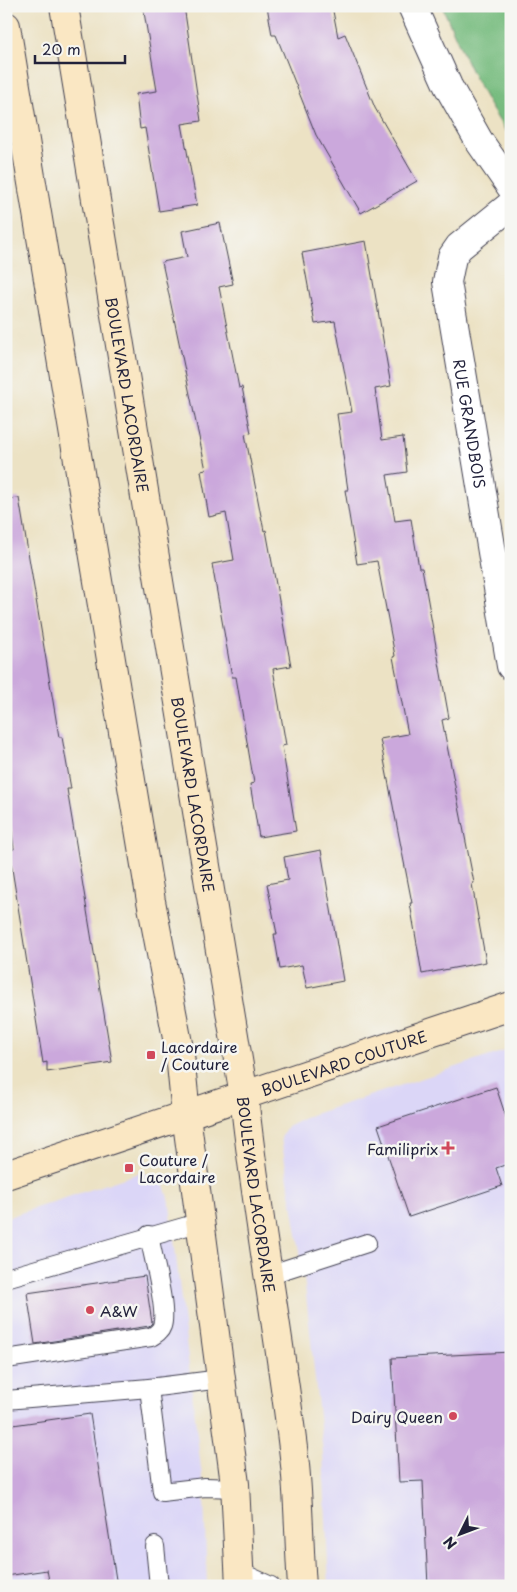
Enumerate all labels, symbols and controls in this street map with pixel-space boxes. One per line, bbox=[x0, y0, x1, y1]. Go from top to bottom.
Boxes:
scale bar bbox=[35, 32, 125, 64]
text: 20 m bbox=[42, 37, 81, 60]
street label: BOULEVARD LACORDAIRE bbox=[101, 295, 156, 494]
street label: RUE GRANDBOIS bbox=[448, 357, 493, 490]
street label: BOULEVARD LACORDAIRE bbox=[167, 695, 222, 894]
street label: BOULEVARD COUTURE bbox=[258, 1024, 430, 1100]
place label: Lacordaire / Couture bbox=[161, 1035, 238, 1075]
marker: Lacordaire / Couture bbox=[145, 1049, 157, 1061]
street label: BOULEVARD LACORDAIRE bbox=[233, 1095, 282, 1294]
place label: Familiprix bbox=[367, 1137, 438, 1160]
marker: Familiprix bbox=[442, 1142, 454, 1154]
place label: Couture / Lacordaire bbox=[139, 1148, 216, 1188]
marker: Couture / Lacordaire bbox=[123, 1162, 135, 1174]
place label: A&W bbox=[100, 1299, 138, 1322]
marker: A&W bbox=[84, 1304, 96, 1316]
place label: Dairy Queen bbox=[351, 1405, 443, 1428]
marker: Dairy Queen bbox=[447, 1410, 459, 1422]
north arrow bbox=[434, 1510, 484, 1560]
text: N bbox=[438, 1532, 461, 1554]

